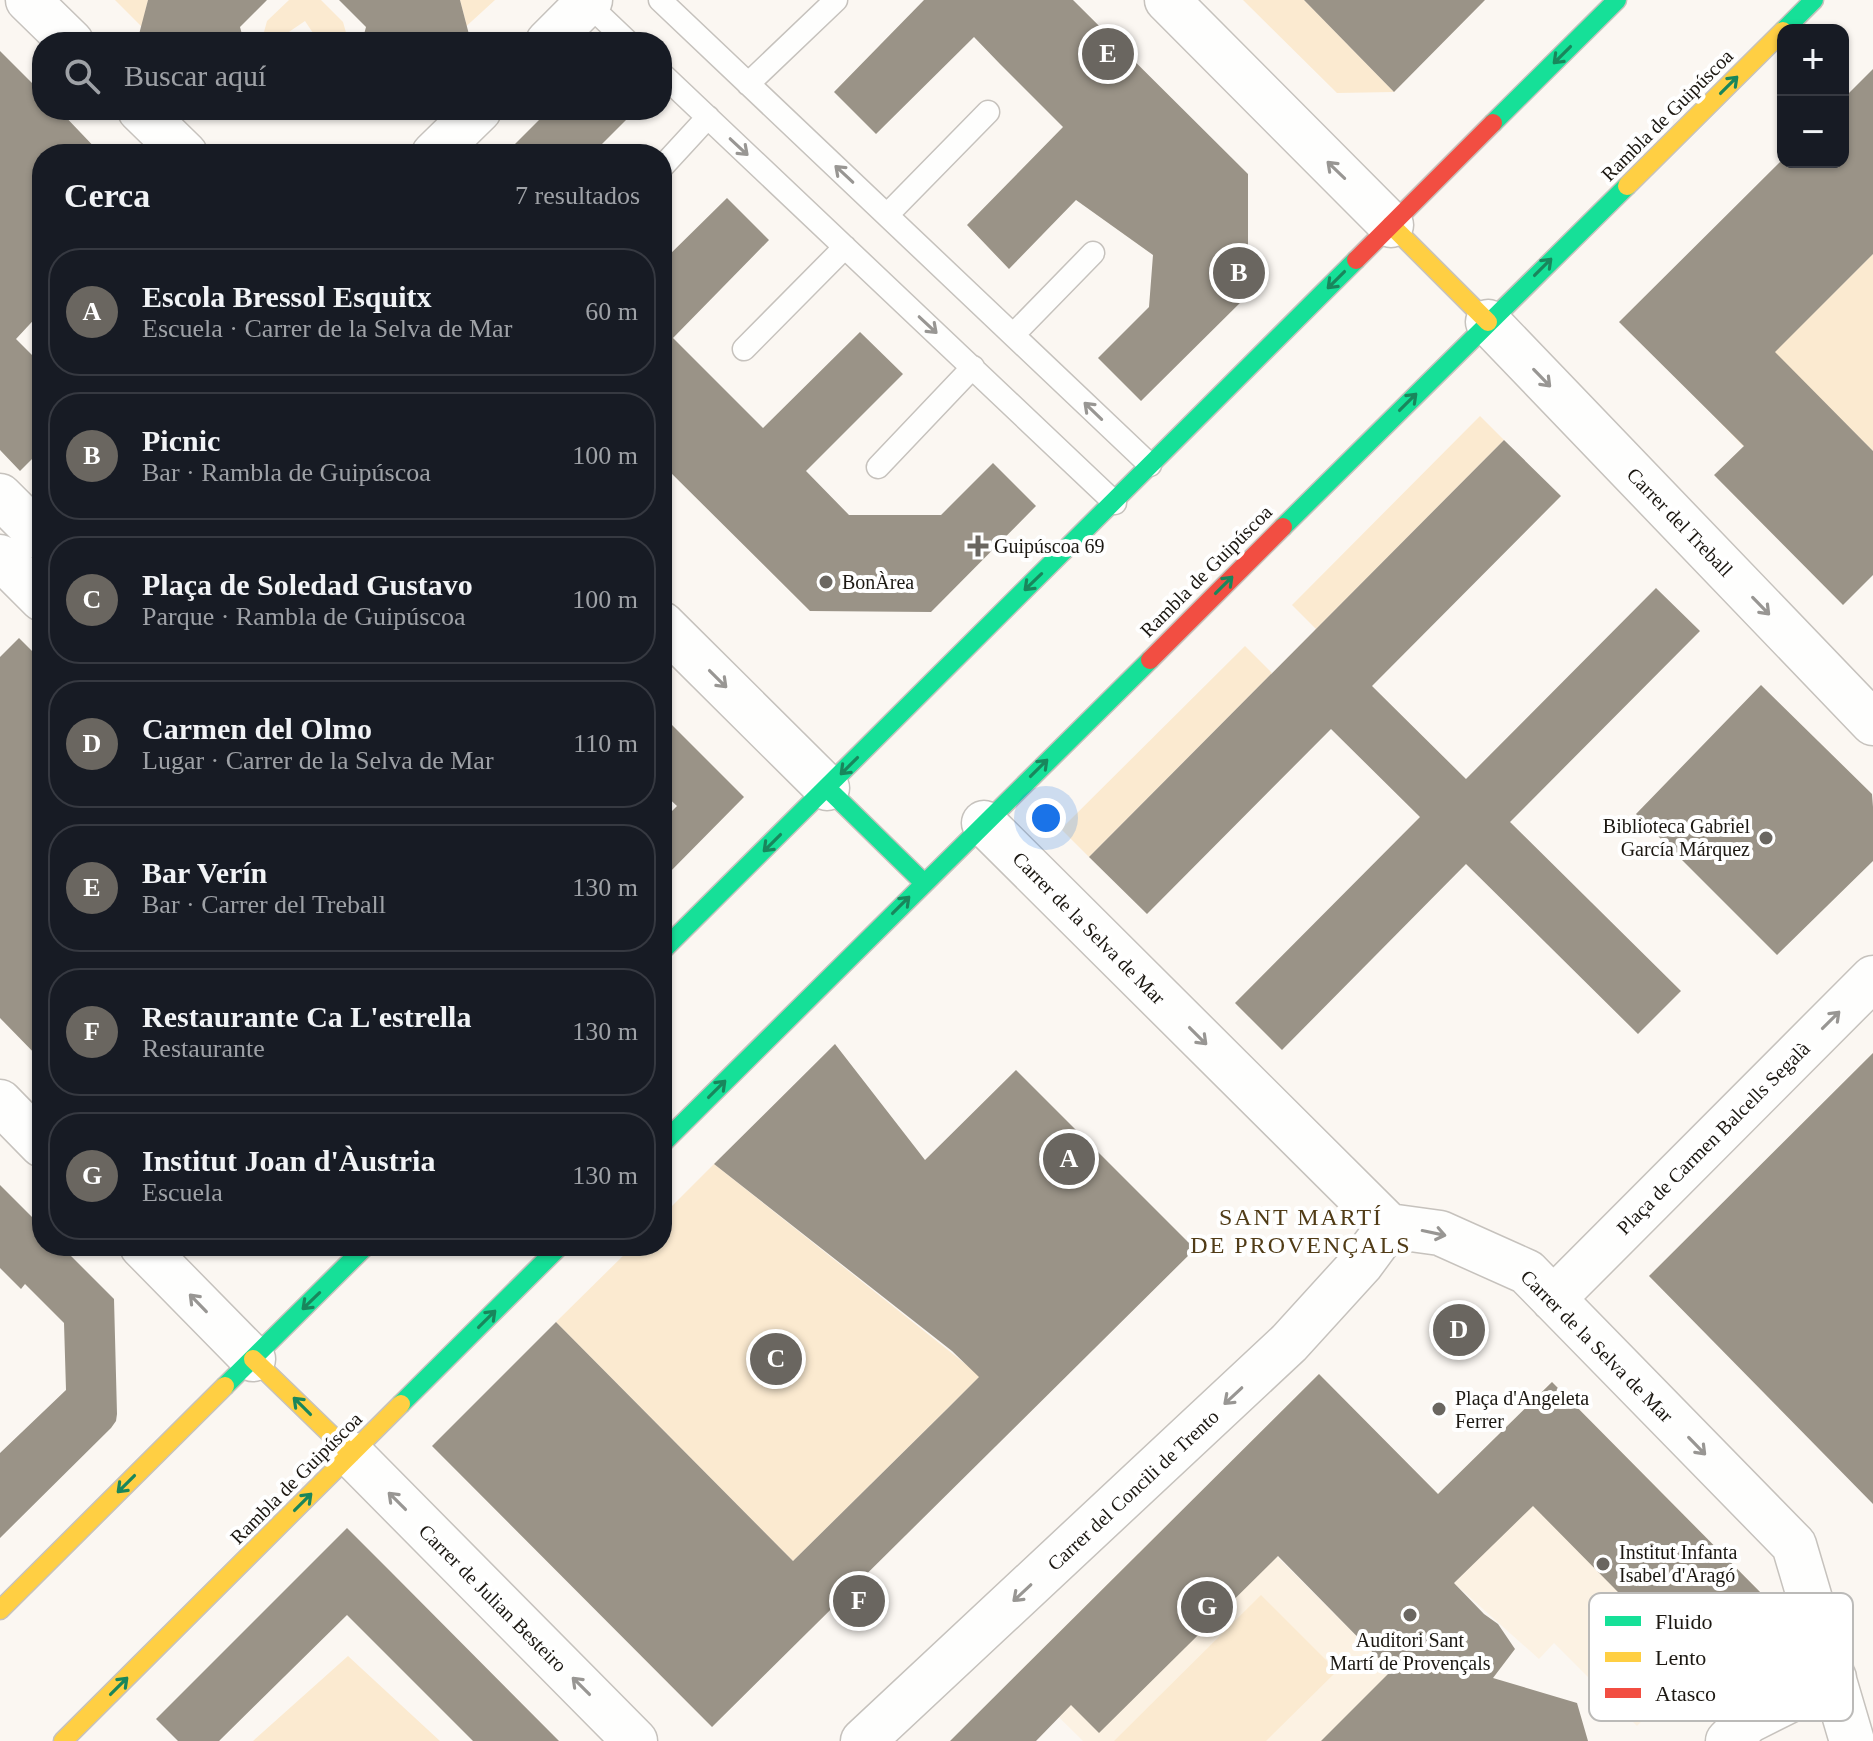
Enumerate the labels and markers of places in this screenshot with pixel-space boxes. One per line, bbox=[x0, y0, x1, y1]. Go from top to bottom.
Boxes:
pin: E bbox=[1082, 24, 1134, 84]
pin: B bbox=[1213, 243, 1265, 303]
place label: Guipúscoa 69 bbox=[994, 535, 1105, 558]
marker: Guipúscoa 69 bbox=[969, 537, 987, 555]
place label: BonÀrea bbox=[842, 571, 914, 593]
marker: BonÀrea bbox=[817, 573, 835, 591]
place label: Biblioteca Gabriel García Márquez bbox=[1603, 815, 1750, 861]
marker: Biblioteca Gabriel García Márquez bbox=[1757, 829, 1775, 847]
pin: A bbox=[1043, 1129, 1095, 1189]
pin: D bbox=[1433, 1300, 1485, 1360]
pin: C bbox=[750, 1329, 802, 1389]
place label: Plaça d'Angeleta Ferrer bbox=[1455, 1387, 1589, 1432]
marker: Plaça d'Angeleta Ferrer bbox=[1430, 1400, 1448, 1418]
place label: Institut Infanta Isabel d'Aragó bbox=[1619, 1541, 1737, 1587]
marker: Institut Infanta Isabel d'Aragó bbox=[1594, 1555, 1612, 1573]
pin: F bbox=[833, 1571, 885, 1631]
pin: G bbox=[1181, 1577, 1233, 1637]
marker: Auditori Sant Martí de Provençals bbox=[1401, 1606, 1419, 1624]
place label: Auditori Sant Martí de Provençals bbox=[1329, 1629, 1491, 1675]

